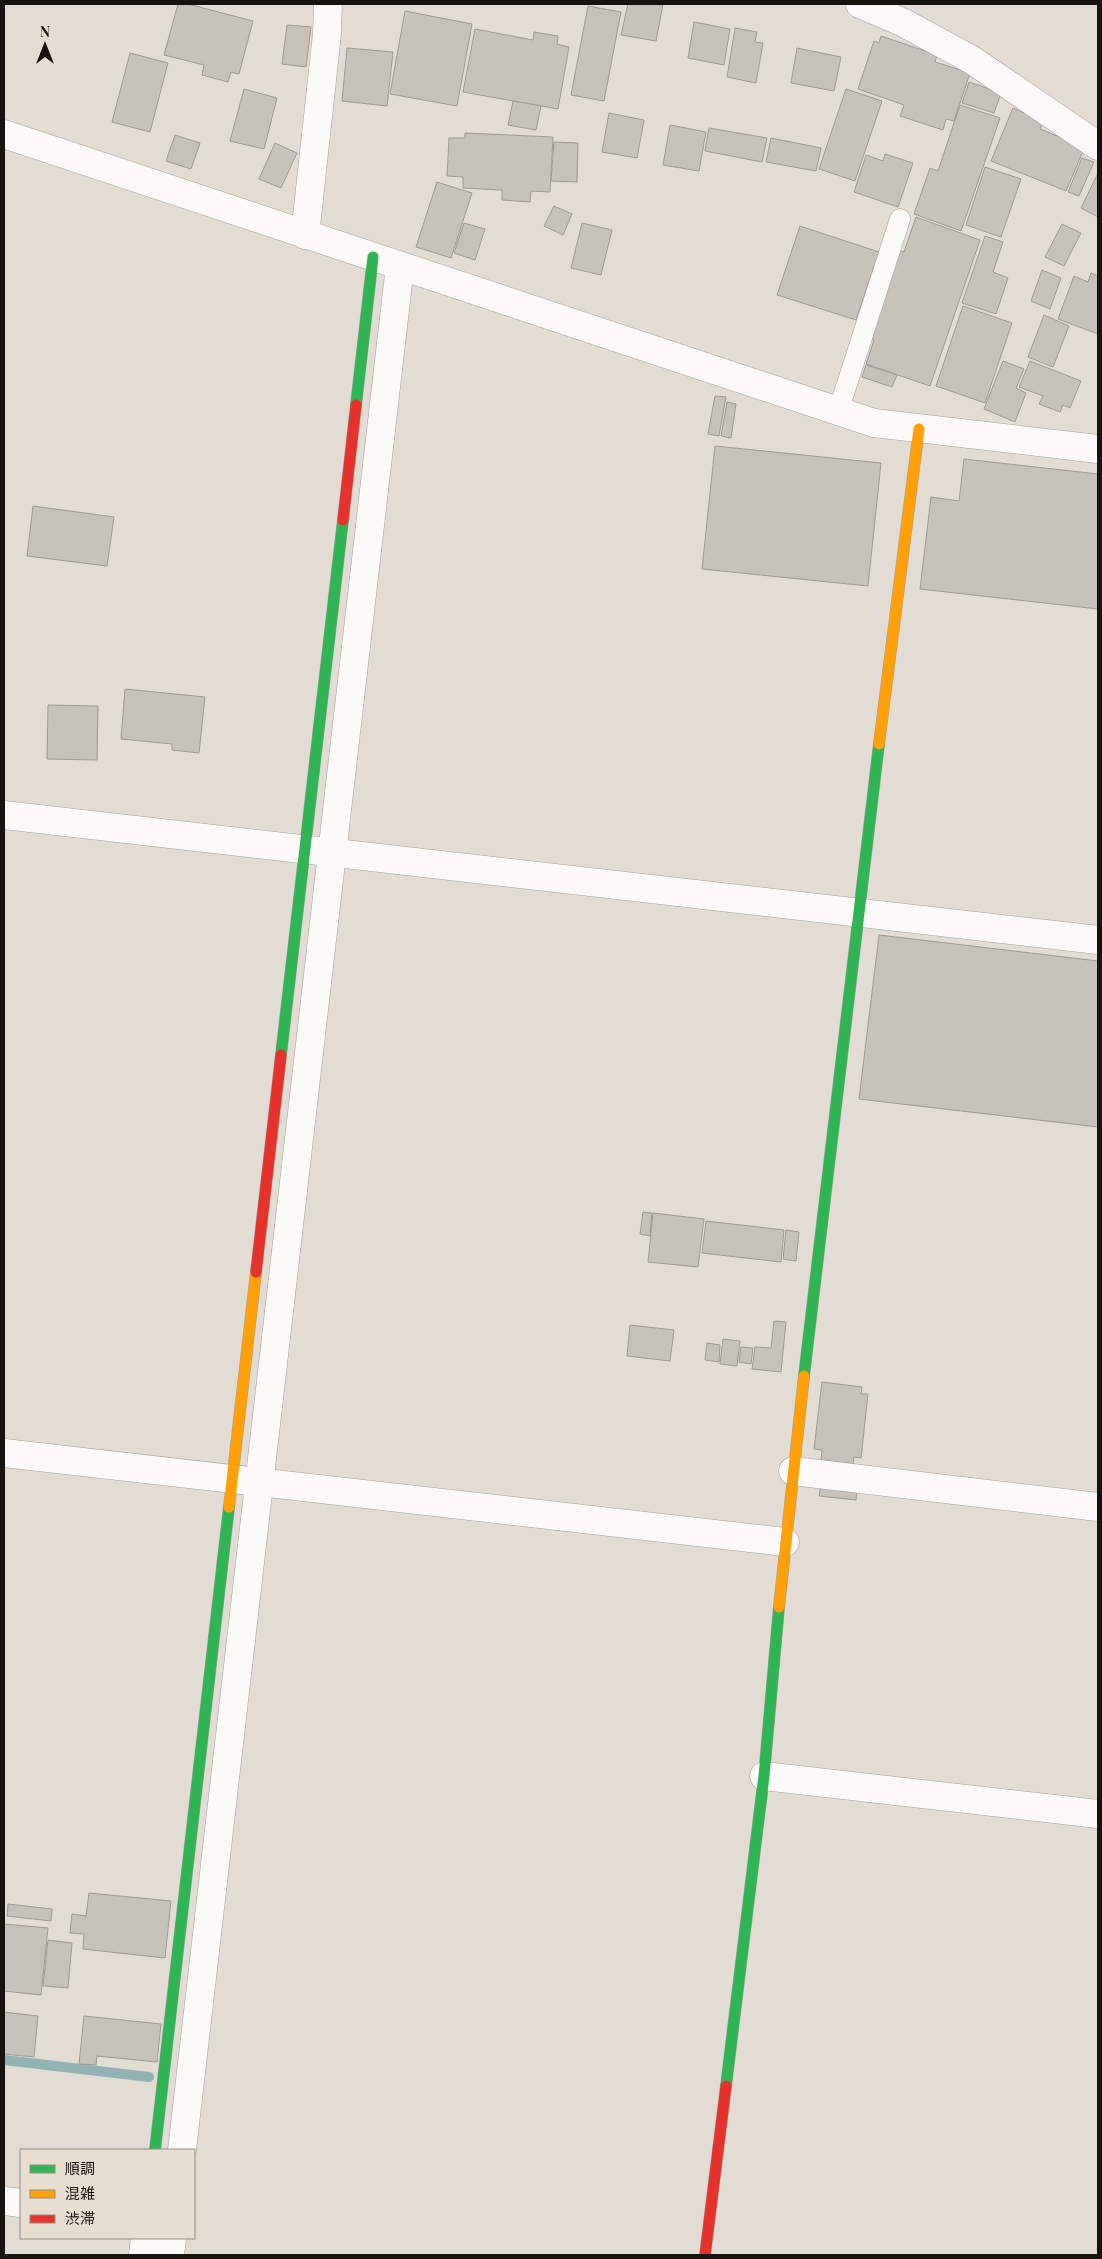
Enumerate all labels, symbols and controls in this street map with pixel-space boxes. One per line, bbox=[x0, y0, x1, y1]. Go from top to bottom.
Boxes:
north arrow bbox=[20, 20, 70, 70]
text: N bbox=[40, 22, 50, 41]
legend bbox=[20, 2149, 195, 2239]
text: 順調 bbox=[65, 2158, 95, 2178]
text: 混雑 bbox=[65, 2183, 95, 2203]
text: 渋滞 bbox=[65, 2208, 95, 2228]

